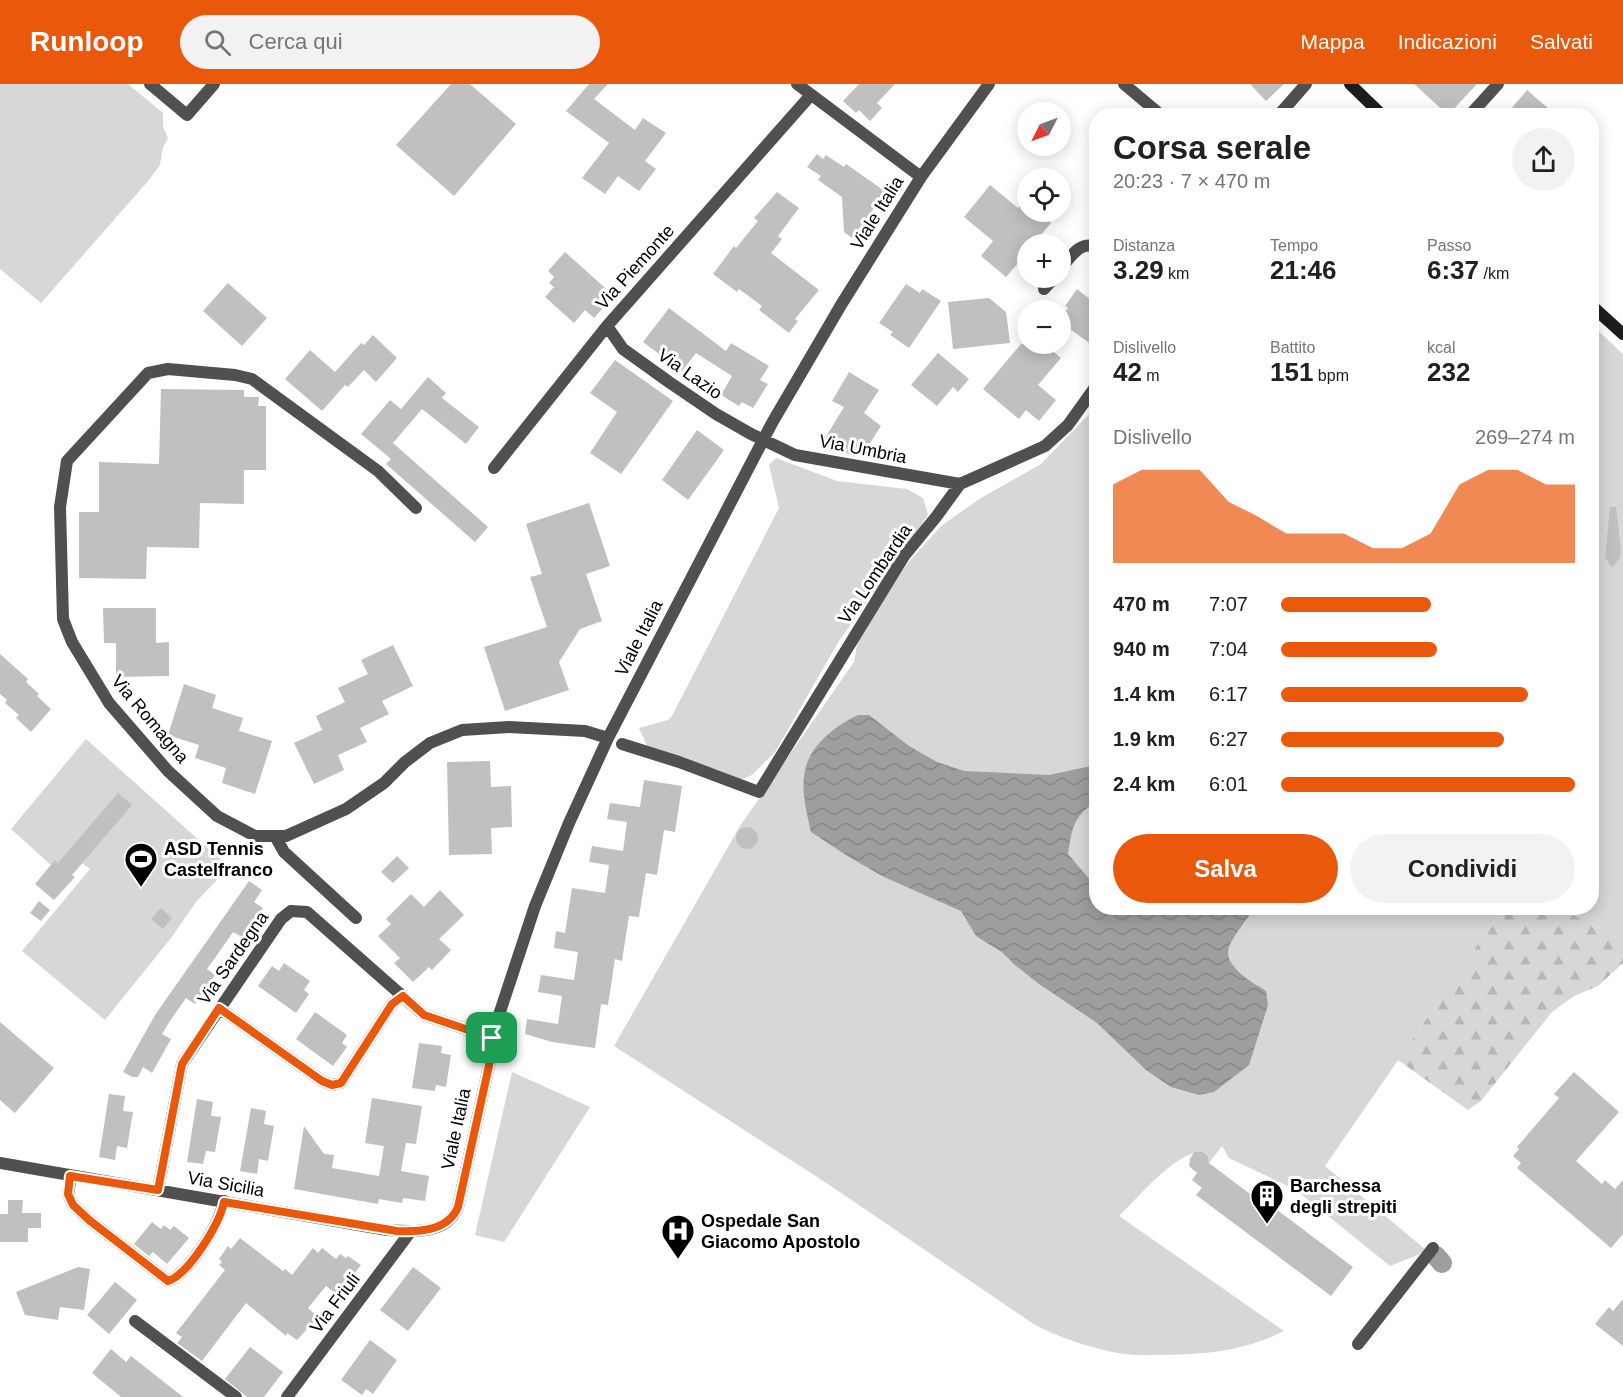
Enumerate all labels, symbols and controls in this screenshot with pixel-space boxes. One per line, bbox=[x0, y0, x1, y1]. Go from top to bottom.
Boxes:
search box bbox=[180, 15, 600, 69]
text: Runloop bbox=[30, 26, 144, 57]
icon: search bbox=[201, 26, 234, 59]
text: Cerca qui bbox=[249, 29, 343, 54]
text: Mappa bbox=[1301, 30, 1365, 53]
text: Indicazioni bbox=[1398, 30, 1497, 53]
text: Salvati bbox=[1530, 30, 1593, 53]
north arrow bbox=[1017, 102, 1071, 156]
map controls bbox=[1017, 102, 1071, 354]
button: share bbox=[1512, 128, 1575, 191]
text: Corsa serale bbox=[1113, 129, 1311, 166]
button: locate bbox=[1017, 168, 1071, 222]
text: 20:23 · 7 × 470 m bbox=[1113, 170, 1270, 192]
street label: Viale Italia bbox=[847, 172, 908, 253]
street label: Via Piemonte bbox=[592, 221, 678, 313]
button: + bbox=[1017, 234, 1071, 288]
text: Distanza bbox=[1113, 237, 1175, 254]
text: Tempo bbox=[1270, 237, 1318, 254]
text: Passo bbox=[1427, 237, 1471, 254]
text: 3.29 bbox=[1113, 255, 1164, 285]
text: 21:46 bbox=[1270, 255, 1337, 285]
text: 6:37 bbox=[1427, 255, 1479, 285]
text: km bbox=[1164, 265, 1189, 282]
text: /km bbox=[1479, 265, 1509, 282]
button: − bbox=[1017, 300, 1071, 354]
text: Dislivello bbox=[1113, 339, 1176, 356]
text: Battito bbox=[1270, 339, 1315, 356]
text: kcal bbox=[1427, 339, 1455, 356]
street label: Via Lazio bbox=[654, 345, 726, 403]
text: 42 bbox=[1113, 357, 1142, 387]
text: 151 bbox=[1270, 357, 1313, 387]
text: 232 bbox=[1427, 357, 1470, 387]
text: m bbox=[1142, 367, 1160, 384]
text: bpm bbox=[1313, 367, 1349, 384]
text: Dislivello bbox=[1113, 426, 1192, 448]
text: 269–274 m bbox=[1475, 426, 1575, 448]
street label: Via Umbria bbox=[818, 431, 909, 467]
street label: Via Lombardia bbox=[834, 520, 916, 628]
text: 470 m bbox=[1113, 593, 1170, 615]
text: 7:07 bbox=[1209, 593, 1248, 615]
street label: Viale Italia bbox=[611, 596, 667, 679]
text: 940 m bbox=[1113, 638, 1170, 660]
text: 7:04 bbox=[1209, 638, 1248, 660]
street label: Via Romagna bbox=[107, 671, 193, 768]
text: 1.4 km bbox=[1113, 683, 1175, 705]
text: 6:17 bbox=[1209, 683, 1248, 705]
text: 1.9 km bbox=[1113, 728, 1175, 750]
text: 6:27 bbox=[1209, 728, 1248, 750]
text: 2.4 km bbox=[1113, 773, 1175, 795]
text: 6:01 bbox=[1209, 773, 1248, 795]
button: Salva bbox=[1113, 834, 1338, 903]
button: Condividi bbox=[1350, 834, 1575, 903]
place label: ASD Tennis Castelfranco bbox=[164, 839, 273, 880]
sports icon: ASD Tennis Castelfranco bbox=[123, 841, 159, 888]
street label: Via Sardegna bbox=[194, 907, 273, 1008]
pin bbox=[466, 1012, 517, 1063]
icon: arrive bbox=[475, 1021, 508, 1054]
street label: Viale Italia bbox=[438, 1086, 475, 1172]
street label: Via Sicilia bbox=[186, 1167, 267, 1201]
place label: Barchessa degli strepiti bbox=[1290, 1176, 1397, 1217]
building icon: Barchessa degli strepiti bbox=[1249, 1178, 1285, 1225]
place label: Ospedale San Giacomo Apostolo bbox=[701, 1211, 860, 1252]
hospital icon: Ospedale San Giacomo Apostolo bbox=[660, 1213, 696, 1260]
street label: Via Friuli bbox=[306, 1269, 364, 1337]

